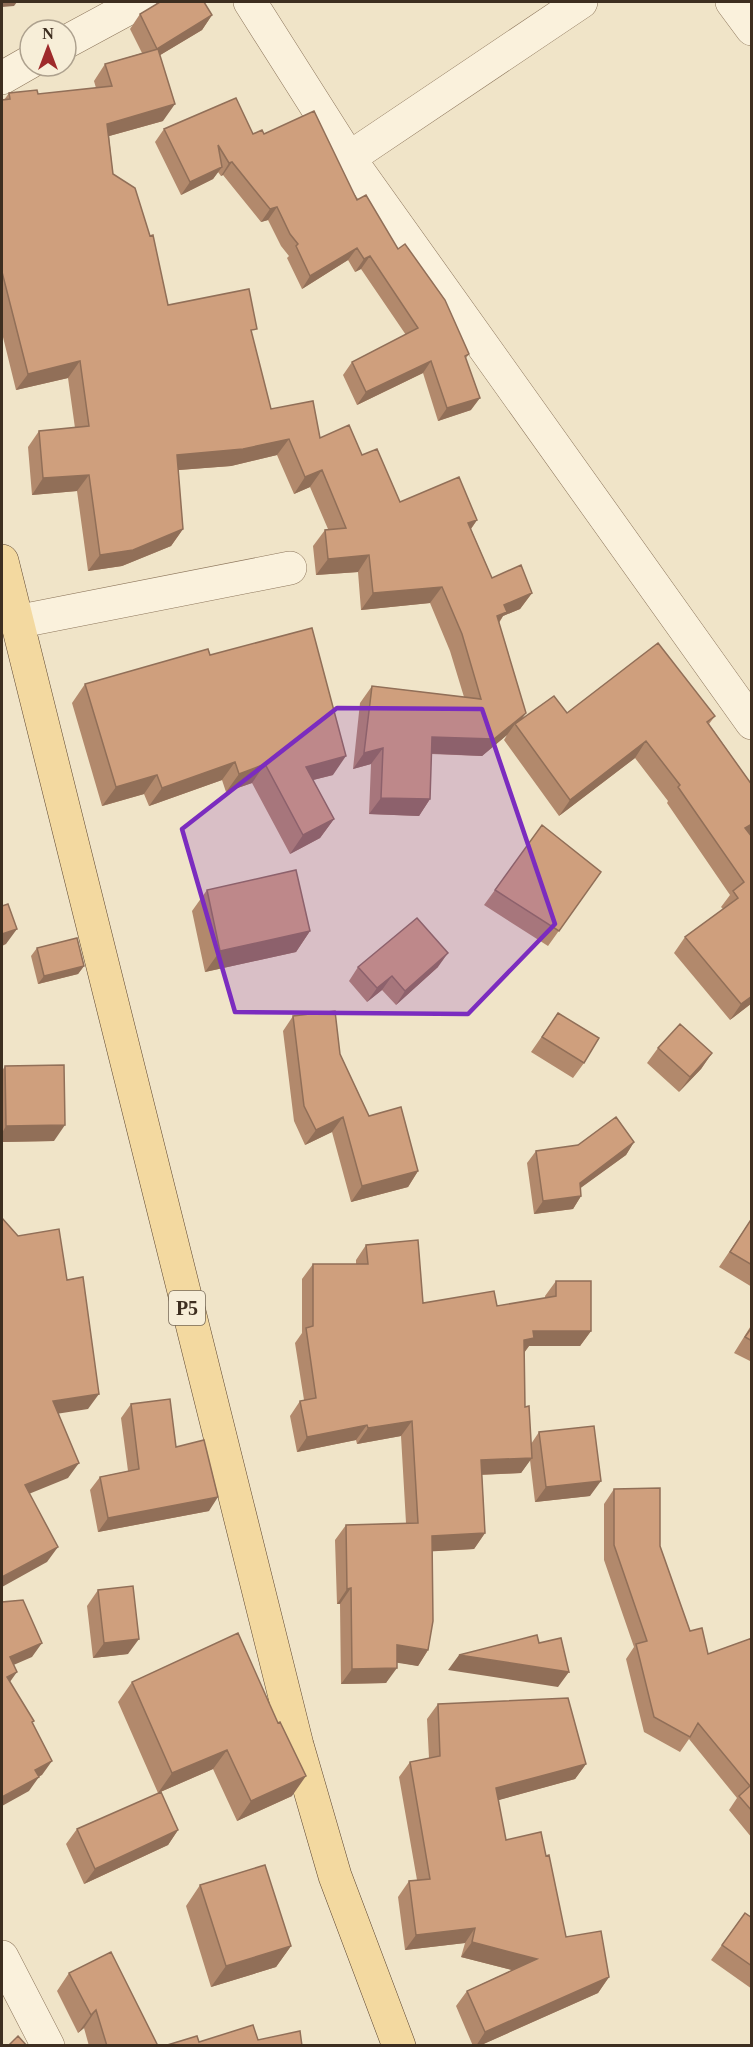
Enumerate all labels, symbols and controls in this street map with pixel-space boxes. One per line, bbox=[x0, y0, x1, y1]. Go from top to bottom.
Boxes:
north arrow bbox=[18, 18, 78, 78]
text: N bbox=[42, 25, 54, 42]
road number: P5 bbox=[169, 1291, 205, 1325]

